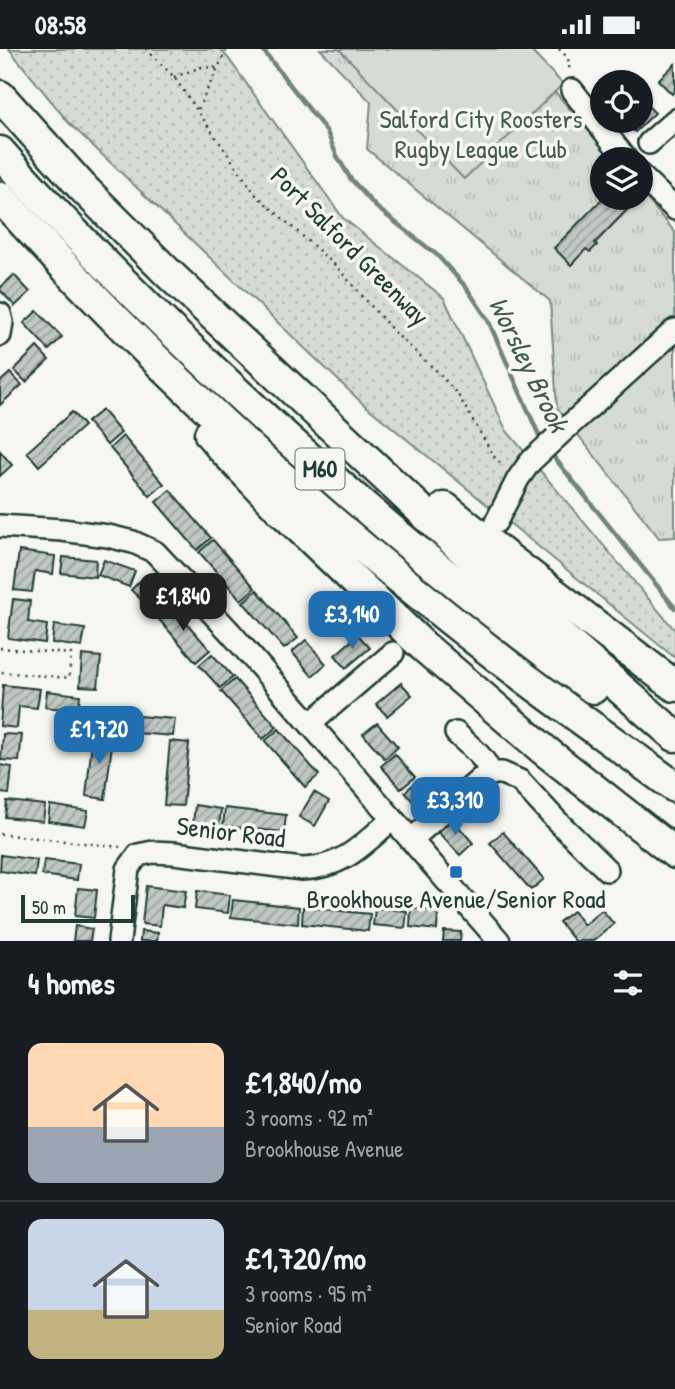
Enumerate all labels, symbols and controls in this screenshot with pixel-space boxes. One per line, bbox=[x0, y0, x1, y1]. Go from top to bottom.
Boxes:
text: 08:58 bbox=[35, 7, 86, 42]
map controls bbox=[590, 70, 653, 210]
button: locate bbox=[590, 70, 653, 133]
park label: Salford City Roosters Rugby League Club bbox=[379, 101, 583, 166]
button: layers bbox=[590, 147, 653, 210]
street label: Port Salford Greenway bbox=[263, 159, 437, 333]
water label: Worsley Brook bbox=[480, 290, 579, 440]
road number: M60 bbox=[296, 449, 344, 489]
pin: £1,840 bbox=[126, 573, 240, 633]
text: £1,840 bbox=[156, 580, 210, 611]
pin: £3,140 bbox=[295, 591, 409, 651]
text: £3,140 bbox=[325, 598, 379, 629]
pin: £1,720 bbox=[42, 707, 156, 766]
text: £1,720 bbox=[70, 713, 128, 744]
pin: £3,310 bbox=[398, 777, 512, 837]
text: £3,310 bbox=[427, 784, 483, 815]
street label: Senior Road bbox=[175, 807, 287, 856]
marker: Brookhouse Avenue/Senior Road bbox=[448, 864, 464, 880]
place label: Brookhouse Avenue/Senior Road bbox=[307, 881, 605, 916]
scale bar bbox=[21, 892, 135, 924]
text: 50 m bbox=[32, 894, 66, 920]
text: 4 homes bbox=[28, 963, 115, 1003]
icon: filters bbox=[609, 964, 647, 1002]
text: £1,840/mo bbox=[245, 1062, 361, 1102]
icon: home bbox=[84, 1071, 168, 1155]
text: 3 rooms · 92 m² bbox=[245, 1102, 373, 1133]
text: Brookhouse Avenue bbox=[245, 1133, 403, 1164]
text: £1,720/mo bbox=[245, 1238, 366, 1278]
icon: home bbox=[84, 1247, 168, 1331]
text: 3 rooms · 95 m² bbox=[245, 1278, 372, 1309]
text: Senior Road bbox=[245, 1309, 341, 1340]

